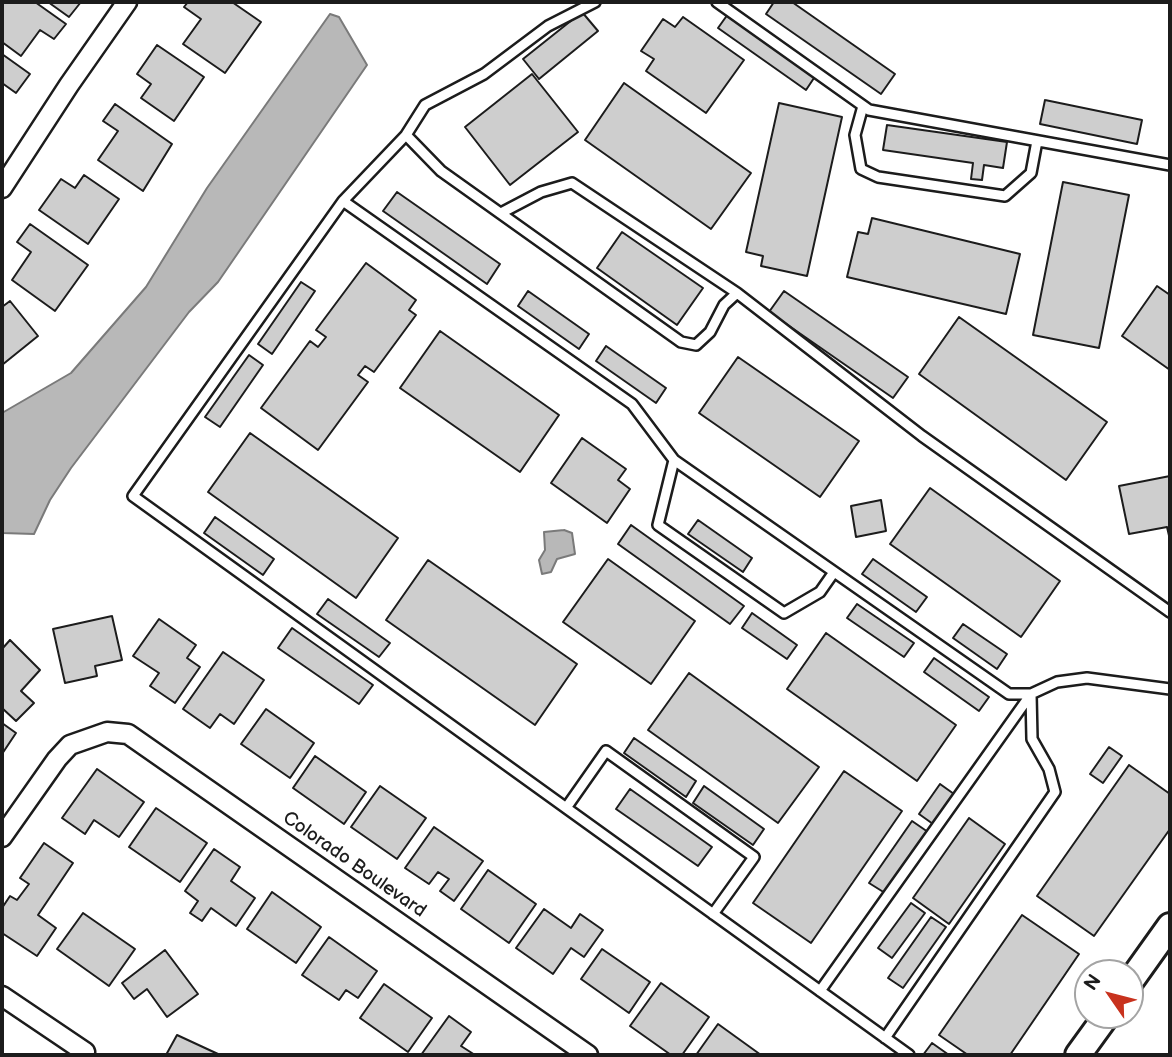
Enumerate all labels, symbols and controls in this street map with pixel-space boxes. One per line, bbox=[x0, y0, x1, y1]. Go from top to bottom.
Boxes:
street label: Colorado Boulevard bbox=[278, 807, 430, 923]
north arrow bbox=[1074, 959, 1144, 1029]
text: N bbox=[1080, 970, 1107, 995]

